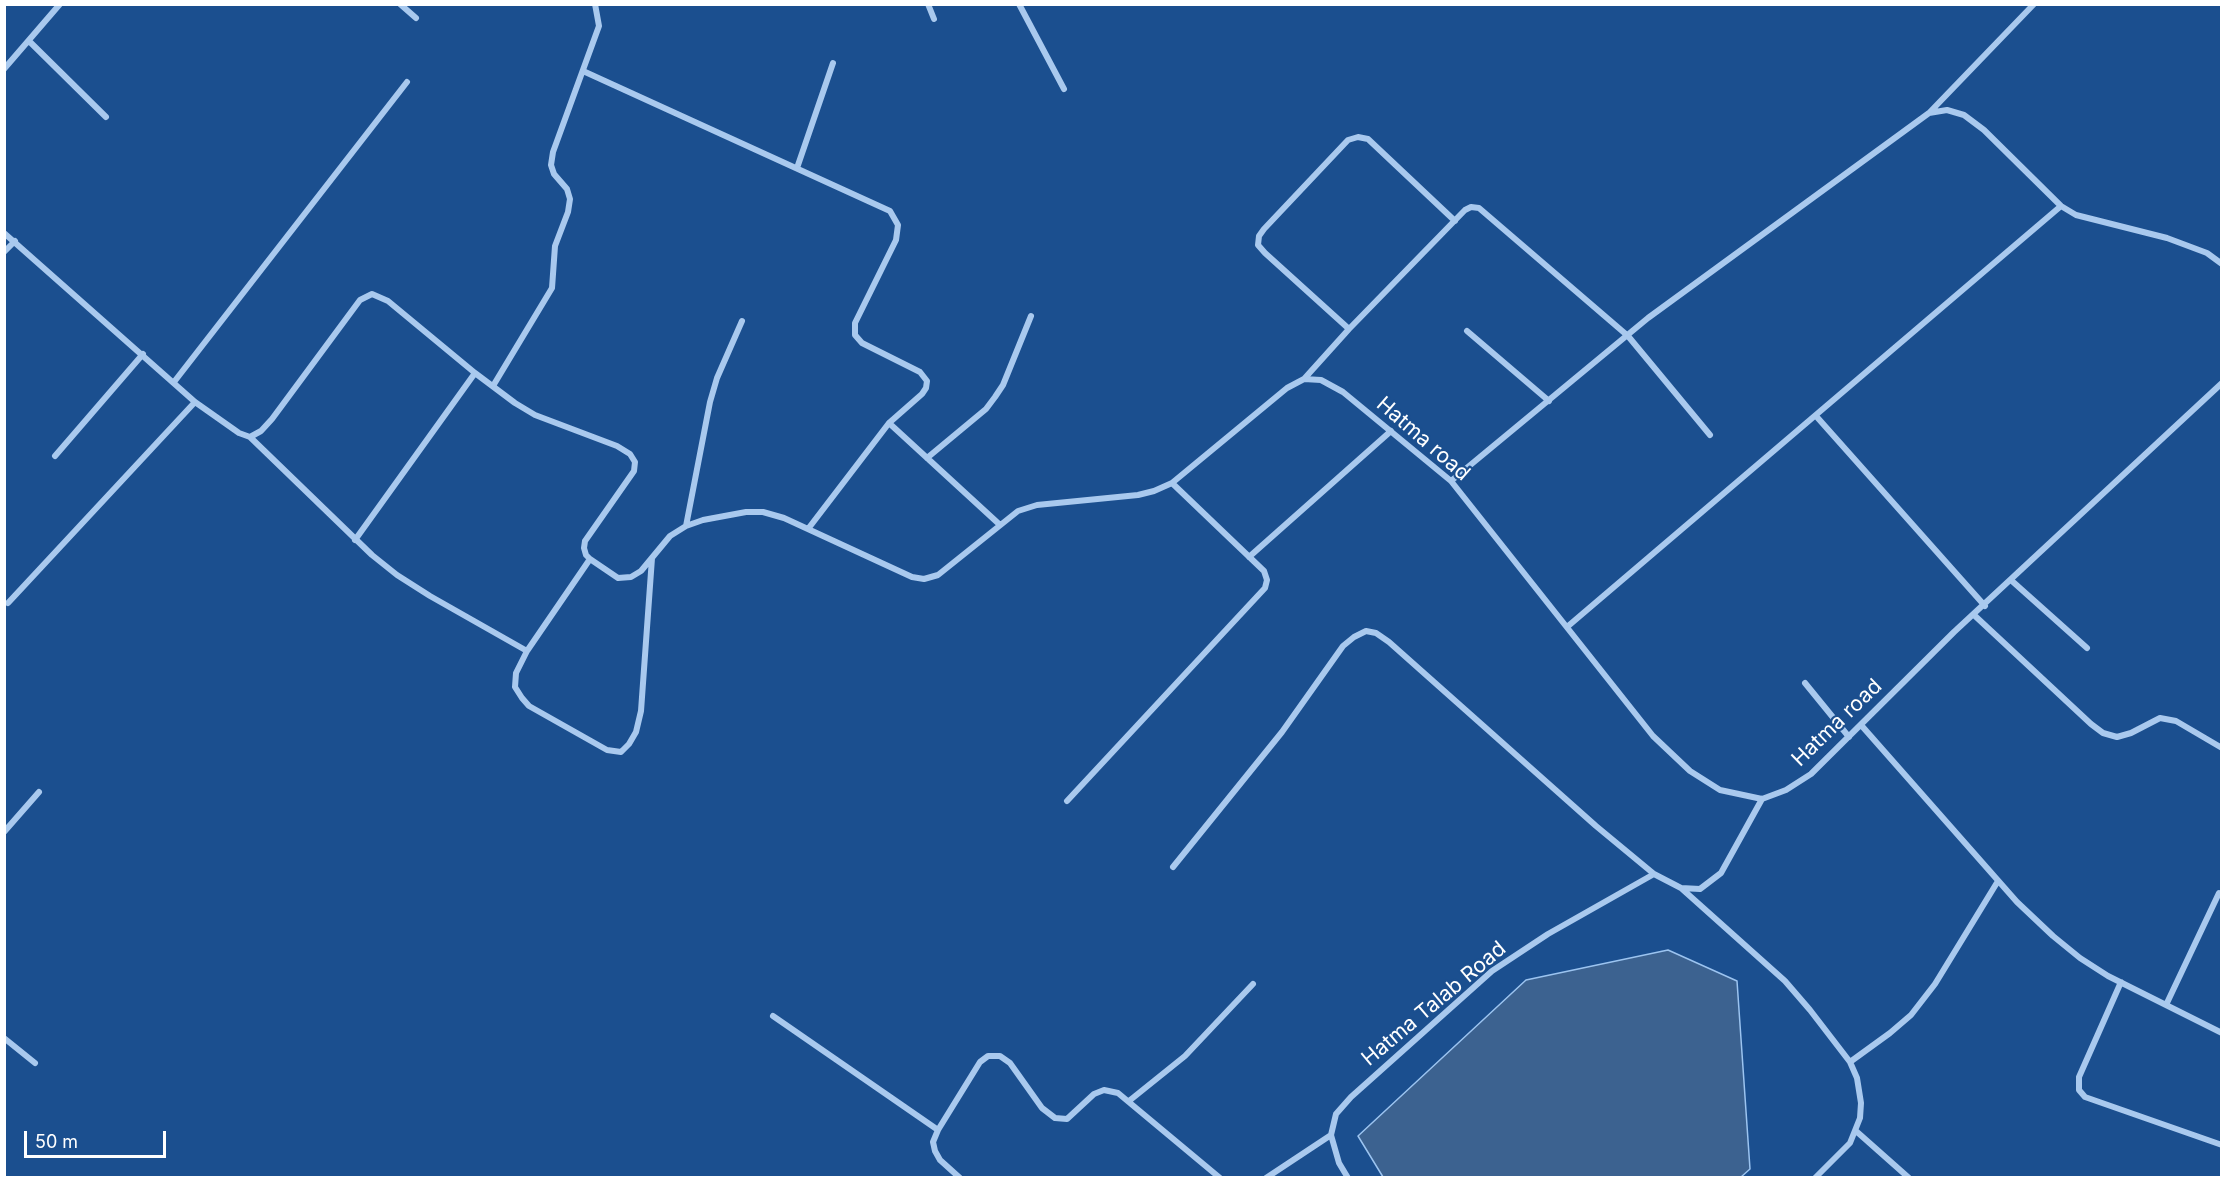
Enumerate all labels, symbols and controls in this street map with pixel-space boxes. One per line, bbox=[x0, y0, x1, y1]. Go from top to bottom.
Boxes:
street label: Hatma road bbox=[1371, 392, 1475, 486]
street label: Hatma road bbox=[1787, 674, 1887, 772]
street label: Hatma Talab Road bbox=[1357, 936, 1511, 1072]
scale bar bbox=[27, 1119, 170, 1157]
text: 50 m bbox=[35, 1131, 78, 1152]

